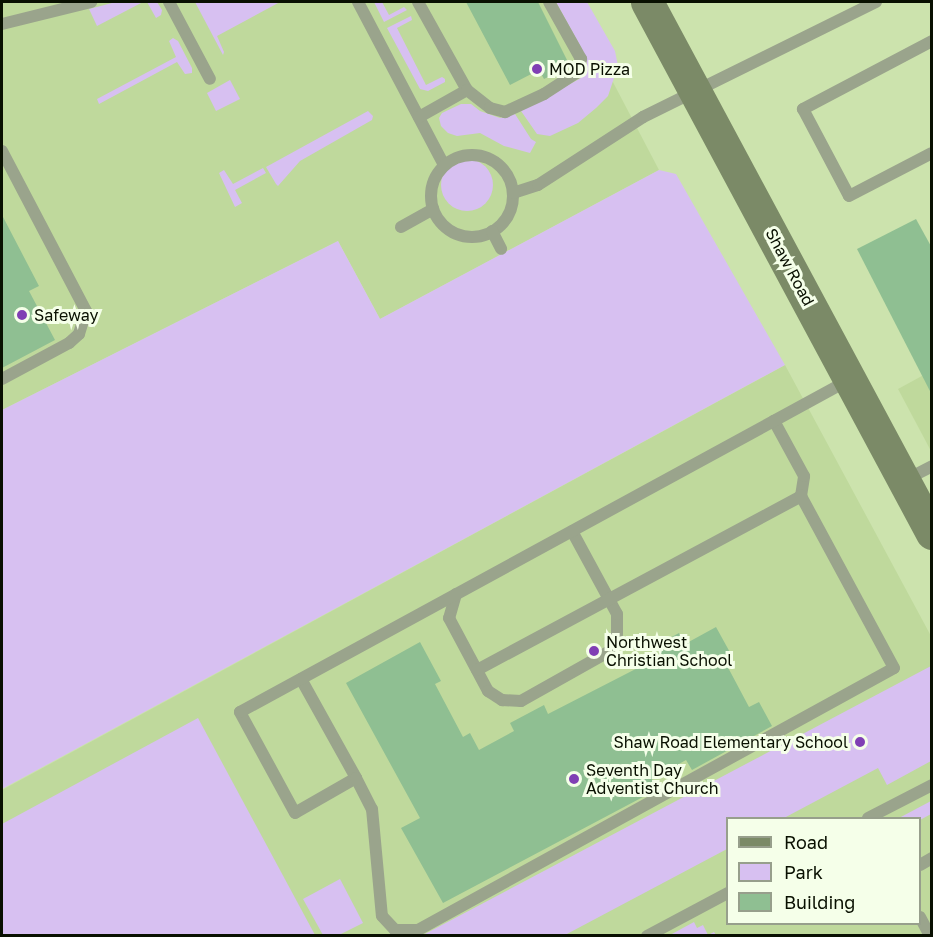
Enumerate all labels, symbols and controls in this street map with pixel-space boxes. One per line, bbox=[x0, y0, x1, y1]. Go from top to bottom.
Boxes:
place label: MOD Pizza bbox=[549, 59, 630, 79]
marker: MOD Pizza bbox=[530, 62, 544, 76]
street label: Shaw Road bbox=[762, 225, 818, 309]
place label: Safeway bbox=[34, 305, 98, 325]
marker: Safeway bbox=[15, 308, 29, 322]
place label: Northwest Christian School bbox=[606, 632, 732, 670]
marker: Northwest Christian School bbox=[587, 644, 601, 658]
place label: Shaw Road Elementary School bbox=[614, 732, 848, 752]
marker: Shaw Road Elementary School bbox=[853, 735, 867, 749]
place label: Seventh Day Adventist Church bbox=[586, 760, 719, 798]
marker: Seventh Day Adventist Church bbox=[567, 772, 581, 786]
legend bbox=[726, 817, 921, 925]
text: Road bbox=[784, 831, 828, 853]
text: Park bbox=[784, 861, 823, 883]
text: Building bbox=[784, 891, 855, 913]

